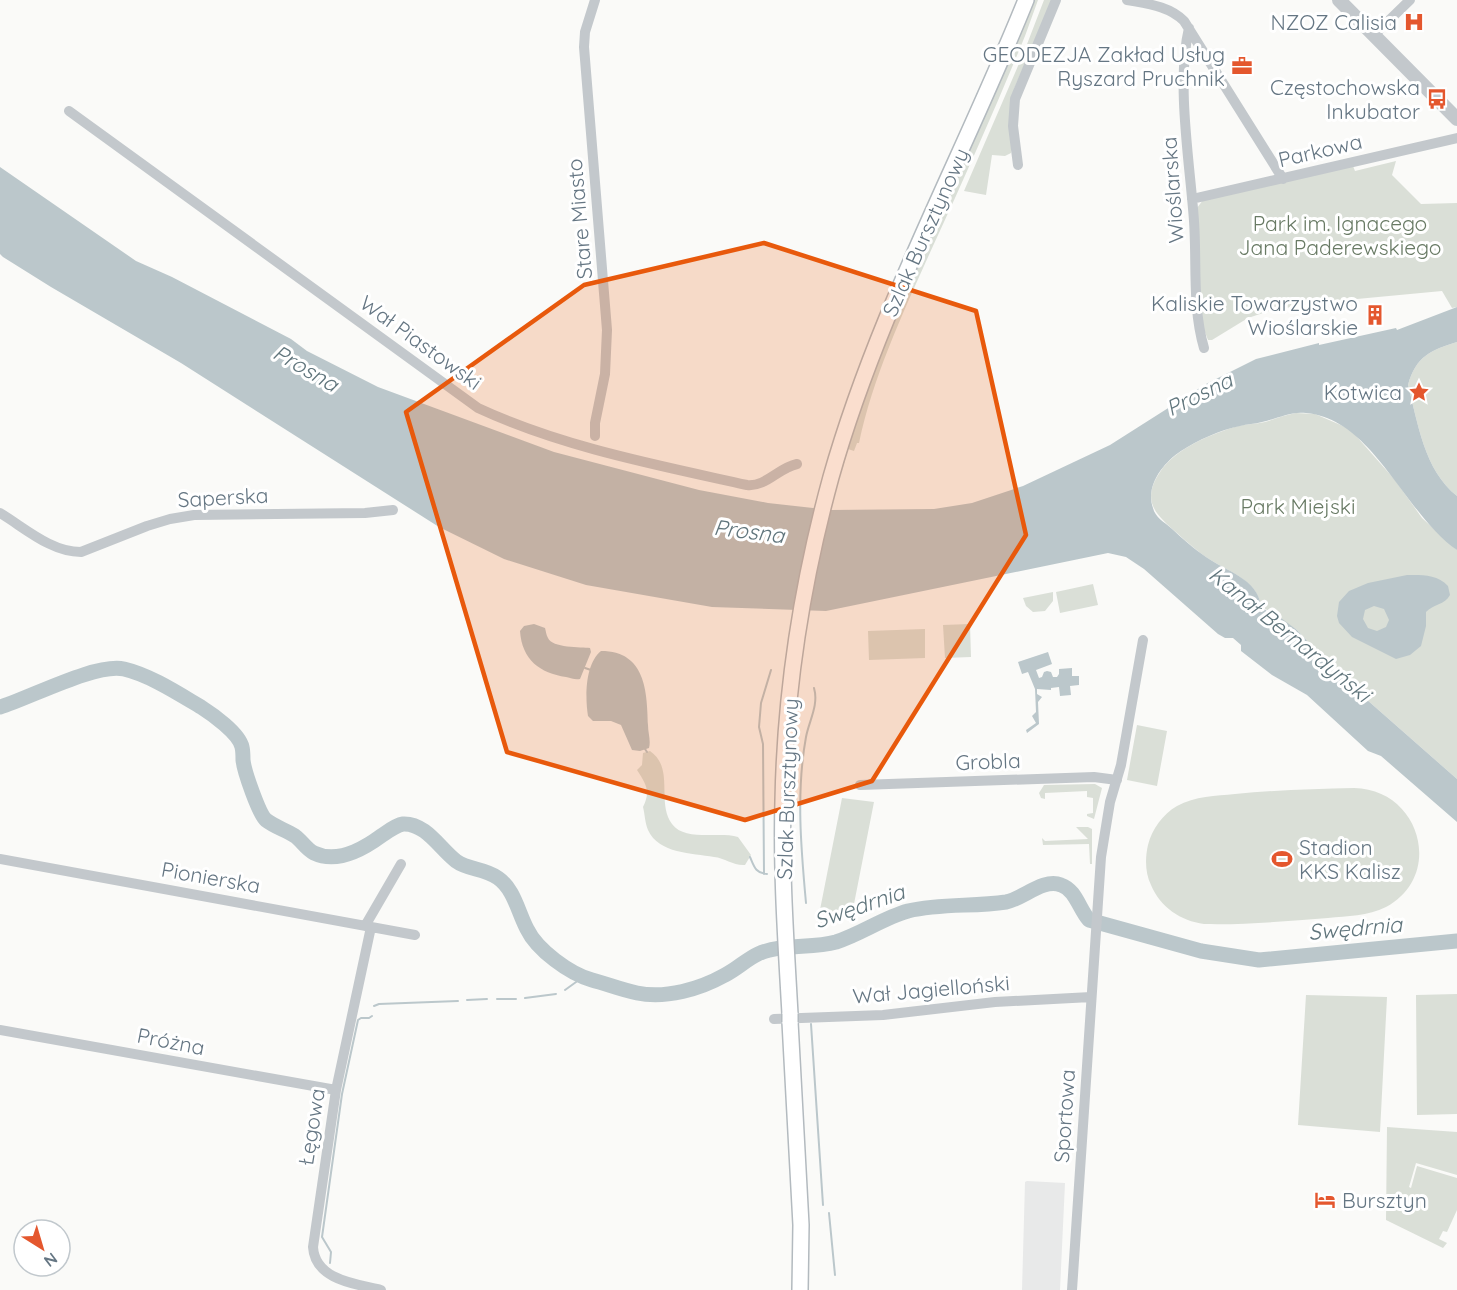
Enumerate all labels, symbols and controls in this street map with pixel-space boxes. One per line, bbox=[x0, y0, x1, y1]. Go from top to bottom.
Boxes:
place label: NZOZ Calisia bbox=[1270, 9, 1397, 35]
hospital icon: NZOZ Calisia bbox=[1402, 10, 1426, 34]
place label: GEODEZJA Zakład Usług Ryszard Pruchnik bbox=[983, 41, 1225, 91]
office icon: GEODEZJA Zakład Usług Ryszard Pruchnik bbox=[1230, 54, 1254, 78]
place label: Częstochowska Inkubator bbox=[1270, 74, 1420, 124]
bus stop icon: Częstochowska Inkubator bbox=[1425, 87, 1449, 111]
street label: Parkowa bbox=[1276, 128, 1364, 172]
street label: Wioślarska bbox=[1155, 136, 1189, 244]
street label: Szlak Bursztynowy bbox=[876, 144, 974, 320]
street label: Stare Miasto bbox=[561, 158, 597, 280]
park label: Park im. Ignacego Jana Paderewskiego bbox=[1239, 210, 1441, 260]
street label: Wał Piastowski bbox=[355, 289, 487, 395]
place label: Kaliskie Towarzystwo Wioślarskie bbox=[1151, 290, 1358, 340]
building icon: Kaliskie Towarzystwo Wioślarskie bbox=[1363, 303, 1387, 327]
water label: Prosna bbox=[268, 338, 345, 399]
water label: Prosna bbox=[1161, 365, 1238, 422]
place label: Kotwica bbox=[1324, 379, 1402, 405]
place icon: Kotwica bbox=[1407, 380, 1431, 404]
street label: Saperska bbox=[177, 482, 269, 512]
park label: Park Miejski bbox=[1240, 493, 1356, 519]
water label: Prosna bbox=[712, 513, 787, 549]
water label: Kanał Bernardyński bbox=[1204, 560, 1378, 709]
street label: Szlak Bursztynowy bbox=[771, 698, 803, 880]
street label: Grobla bbox=[955, 747, 1021, 775]
place label: Stadion KKS Kalisz bbox=[1299, 834, 1401, 884]
sports icon: Stadion KKS Kalisz bbox=[1270, 847, 1294, 871]
street label: Pionierska bbox=[159, 856, 263, 898]
water label: Swędrnia bbox=[810, 877, 910, 935]
water label: Swędrnia bbox=[1307, 910, 1405, 946]
street label: Wał Jagielloński bbox=[851, 969, 1011, 1009]
street label: Próżna bbox=[135, 1022, 207, 1060]
street label: Sportowa bbox=[1048, 1068, 1080, 1164]
street label: Łęgowa bbox=[292, 1087, 330, 1167]
place label: Bursztyn bbox=[1342, 1187, 1427, 1213]
hotel icon: Bursztyn bbox=[1313, 1188, 1337, 1212]
north arrow bbox=[12, 1218, 72, 1278]
text: N bbox=[40, 1248, 62, 1272]

